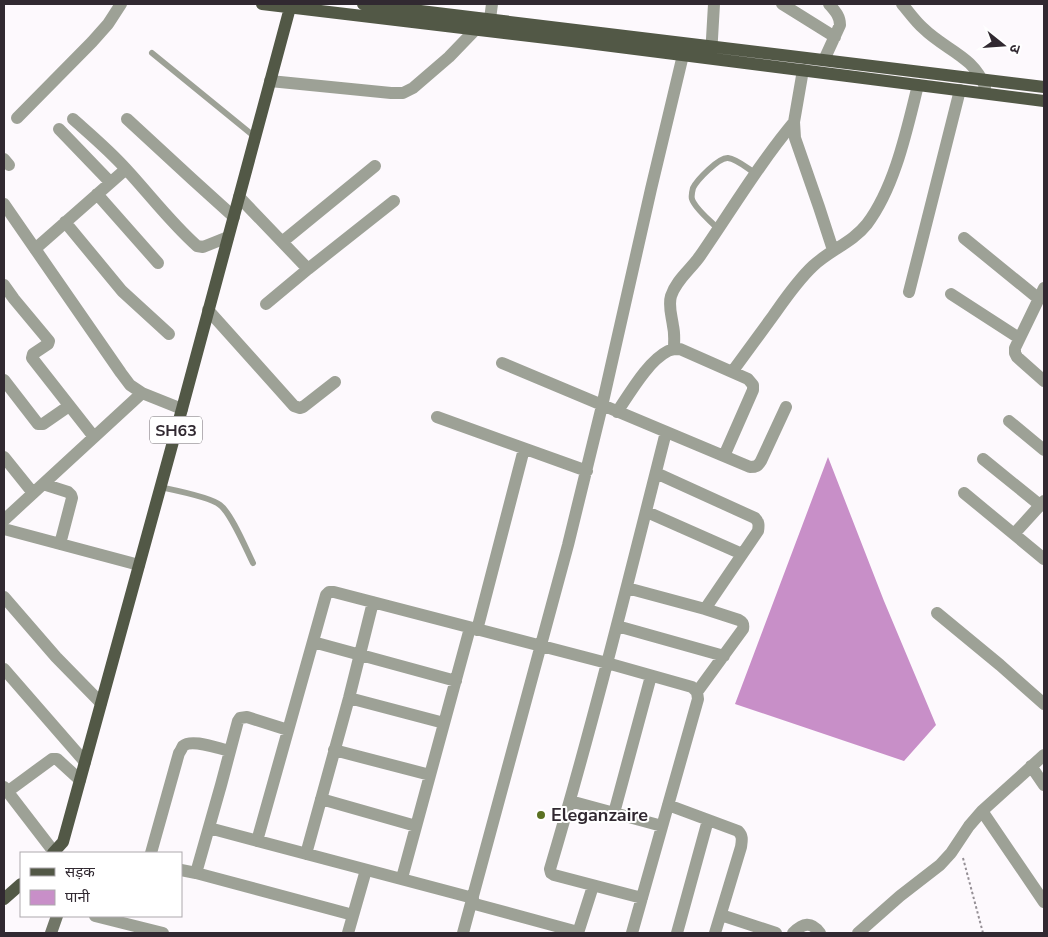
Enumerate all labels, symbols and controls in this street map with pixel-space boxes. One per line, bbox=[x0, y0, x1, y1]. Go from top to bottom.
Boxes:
north arrow bbox=[978, 20, 1028, 70]
text: उ bbox=[1004, 42, 1025, 56]
road number: SH63 bbox=[150, 416, 202, 444]
place label: Eleganzaire bbox=[551, 803, 648, 827]
marker: Eleganzaire bbox=[535, 809, 547, 821]
legend bbox=[20, 852, 182, 917]
text: सड़क bbox=[65, 862, 95, 882]
text: पानी bbox=[65, 887, 91, 907]

